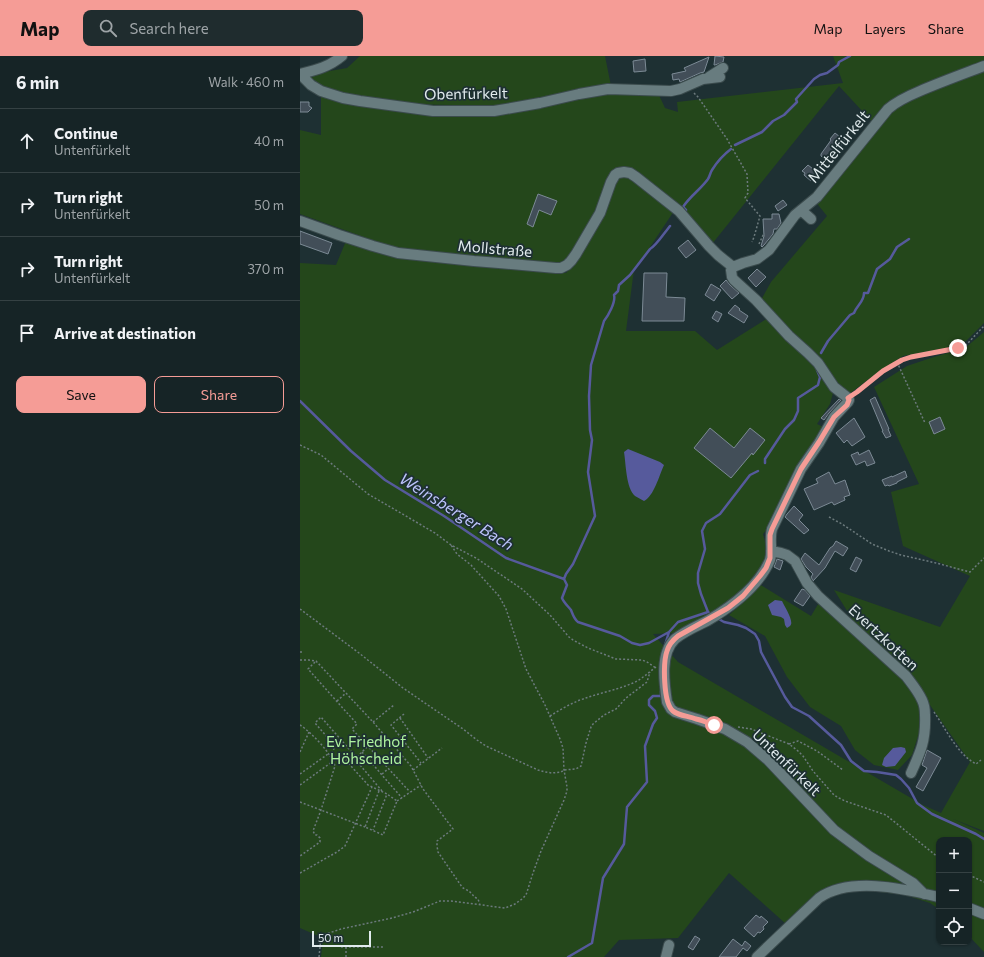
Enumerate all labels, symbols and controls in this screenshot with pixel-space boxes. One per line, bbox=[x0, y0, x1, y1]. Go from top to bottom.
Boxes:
search box bbox=[83, 10, 363, 46]
text: Map bbox=[20, 17, 59, 40]
icon: search bbox=[97, 17, 119, 39]
text: Search here bbox=[129, 19, 209, 37]
text: Map bbox=[814, 20, 842, 37]
text: Layers bbox=[864, 20, 906, 37]
text: Share bbox=[928, 20, 964, 37]
text: 6 min bbox=[16, 72, 59, 93]
text: Walk · 460 m bbox=[208, 74, 284, 90]
street label: Obenfürkelt bbox=[424, 83, 508, 103]
street label: Mittelfürkelt bbox=[803, 106, 873, 186]
text: Continue bbox=[54, 124, 118, 142]
icon: ahead bbox=[16, 130, 38, 152]
text: 40 m bbox=[254, 133, 284, 149]
text: Untenfürkelt bbox=[54, 142, 130, 158]
text: Turn right bbox=[54, 188, 123, 206]
icon: right bbox=[16, 194, 38, 216]
text: 50 m bbox=[254, 197, 284, 213]
text: Untenfürkelt bbox=[54, 206, 130, 222]
street label: Mollstraße bbox=[457, 236, 533, 260]
text: Turn right bbox=[54, 252, 123, 270]
icon: right bbox=[16, 258, 38, 280]
text: 370 m bbox=[247, 261, 284, 277]
text: Untenfürkelt bbox=[54, 270, 130, 286]
icon: arrive bbox=[16, 322, 38, 344]
text: Arrive at destination bbox=[54, 324, 196, 342]
route end bbox=[949, 339, 967, 357]
button: Save bbox=[16, 376, 146, 413]
button: Share bbox=[154, 376, 284, 413]
water label: Weinsberger Bach bbox=[396, 468, 518, 554]
street label: Evertzkotten bbox=[845, 600, 923, 674]
route start bbox=[705, 716, 723, 734]
street label: Untenfürkelt bbox=[749, 725, 825, 799]
park label: Ev. Friedhof Höhscheid bbox=[326, 732, 406, 767]
map controls bbox=[936, 837, 972, 945]
button: + bbox=[936, 837, 972, 873]
button: − bbox=[936, 873, 972, 909]
button: locate bbox=[936, 909, 972, 945]
scale bar bbox=[312, 929, 371, 948]
text: 50 m bbox=[318, 931, 343, 944]

